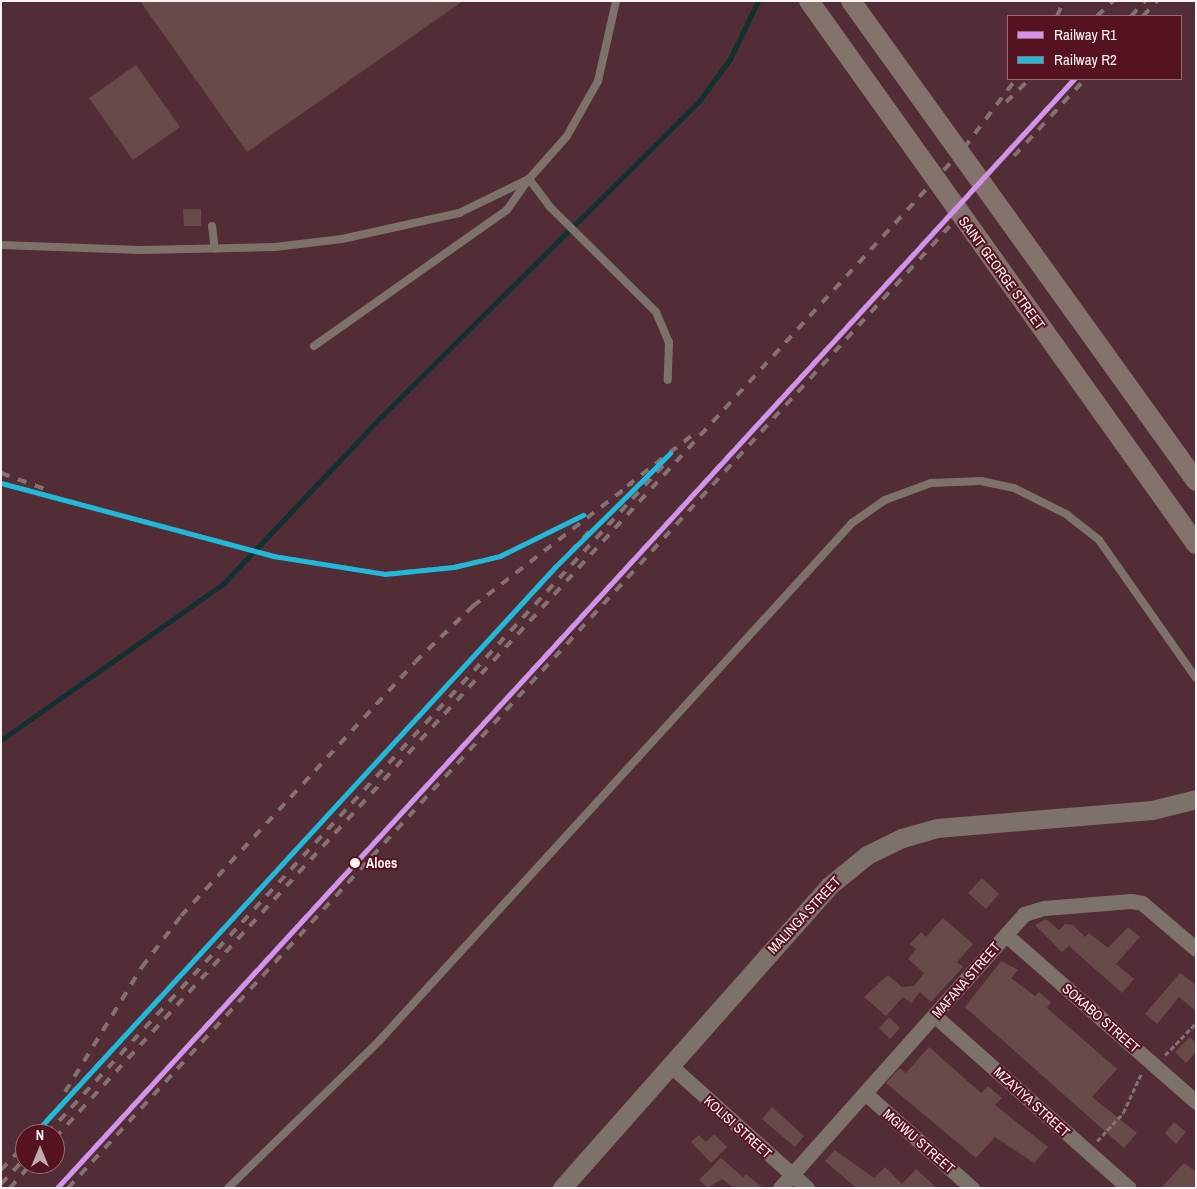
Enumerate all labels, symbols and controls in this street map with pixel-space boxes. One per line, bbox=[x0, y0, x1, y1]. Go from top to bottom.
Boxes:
legend bbox=[1007, 15, 1182, 80]
text: Railway R1 bbox=[1054, 24, 1117, 45]
text: Railway R2 bbox=[1054, 49, 1117, 70]
street label: SAINT GEORGE STREET bbox=[955, 213, 1049, 333]
place label: Aloes bbox=[366, 855, 397, 871]
marker: Aloes bbox=[348, 856, 362, 870]
street label: MALINGA STREET bbox=[764, 873, 844, 957]
street label: MAFANA STREET bbox=[928, 938, 1004, 1022]
street label: SOKABO STREET bbox=[1059, 980, 1143, 1056]
street label: MZAYIYA STREET bbox=[990, 1063, 1074, 1141]
street label: KOLISI STREET bbox=[701, 1092, 775, 1162]
street label: MGIWU STREET bbox=[880, 1105, 958, 1177]
north arrow bbox=[15, 1124, 65, 1174]
text: N bbox=[36, 1126, 44, 1144]

